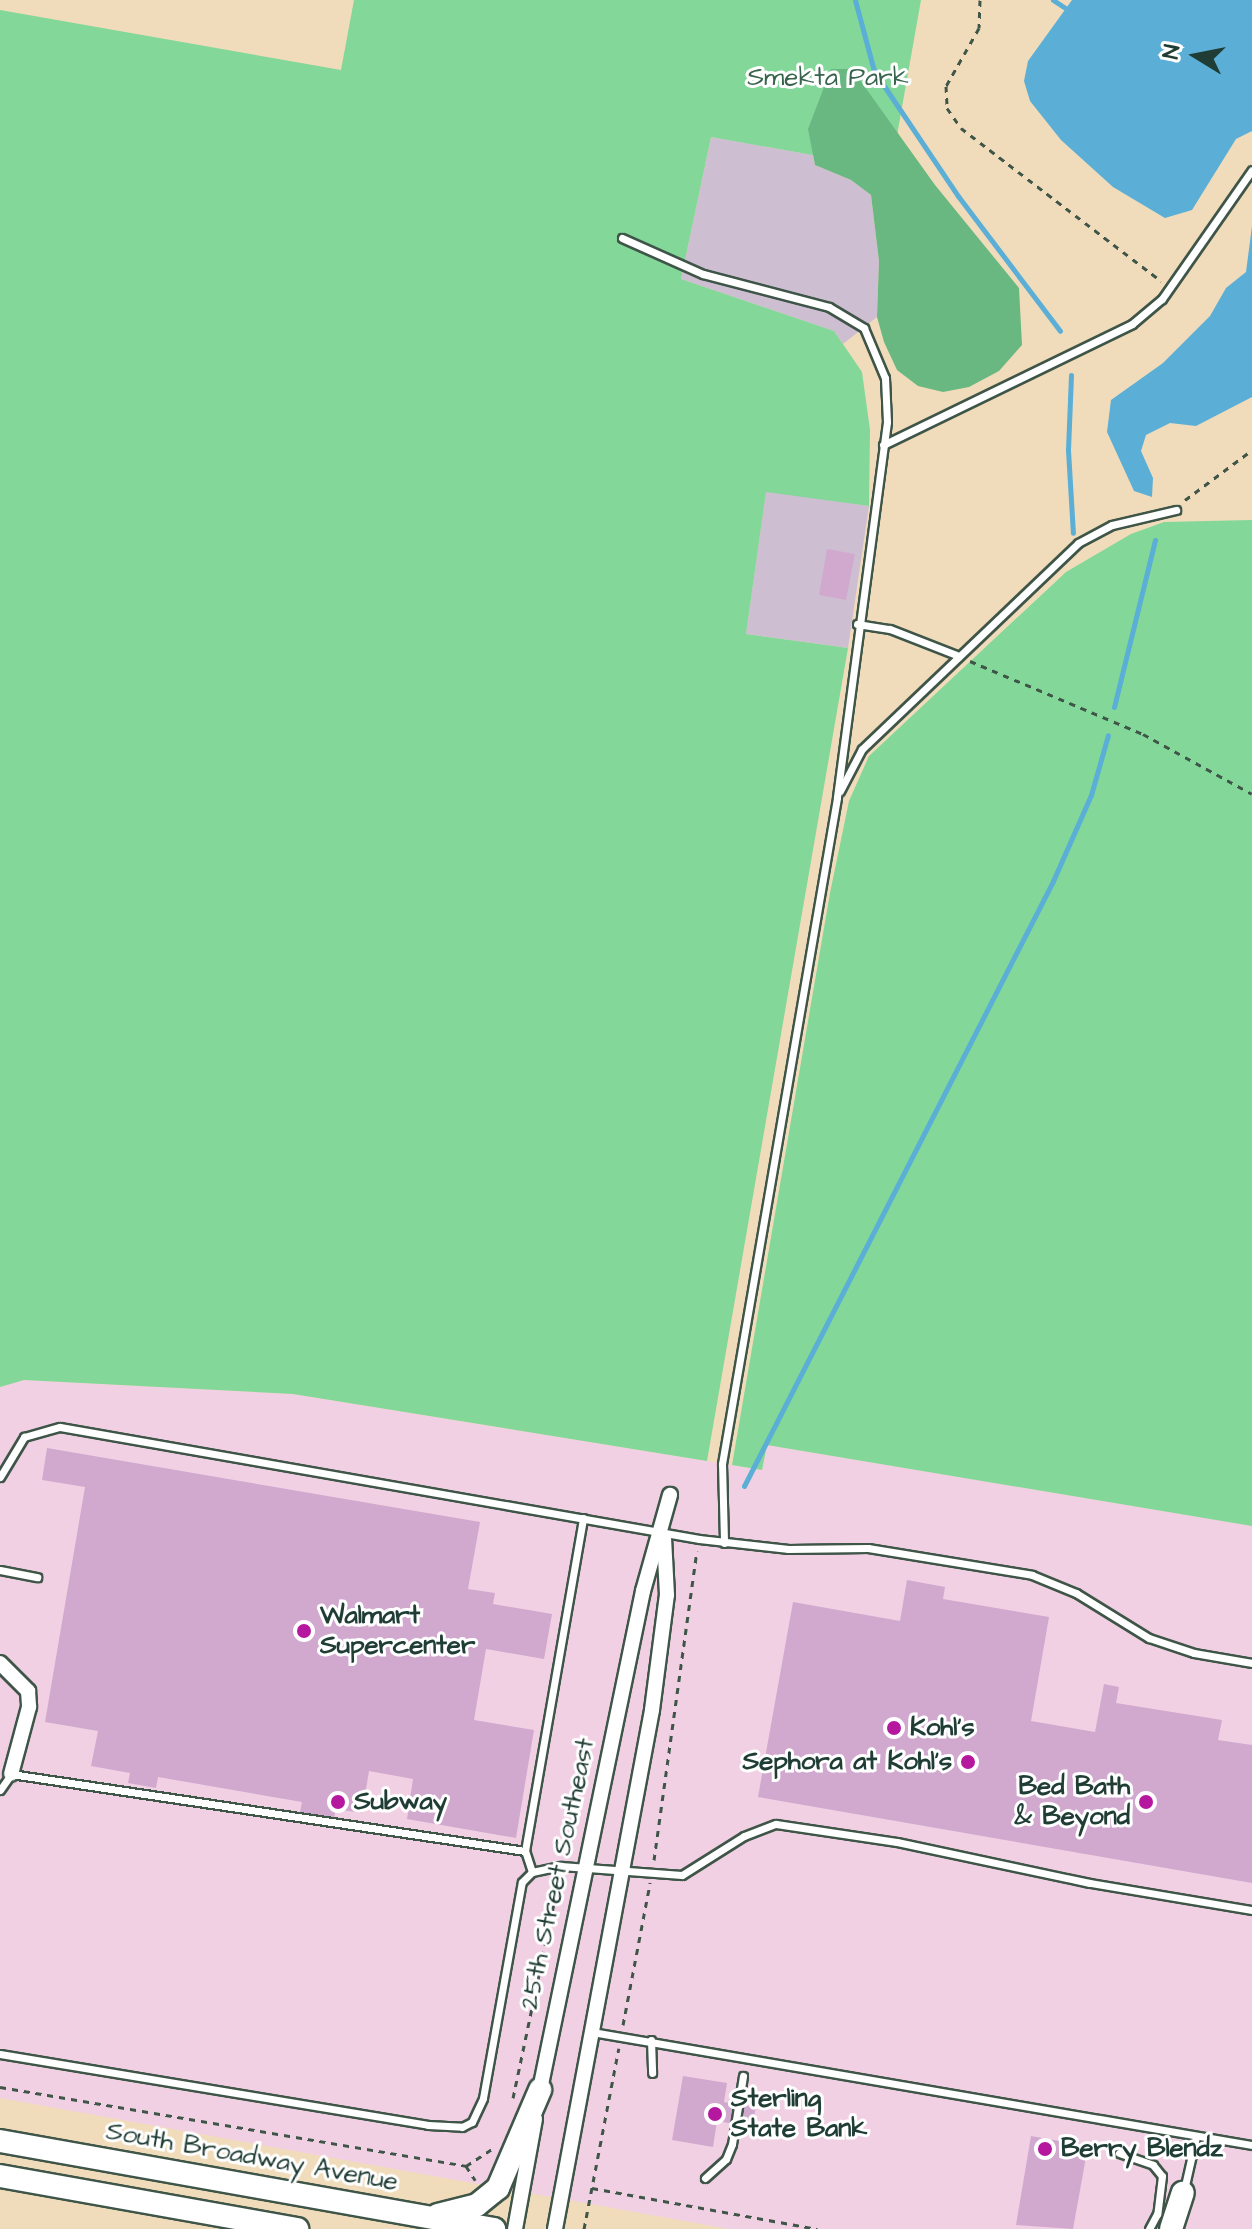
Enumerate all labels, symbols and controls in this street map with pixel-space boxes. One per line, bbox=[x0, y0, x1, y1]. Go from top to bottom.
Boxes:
north arrow bbox=[1156, 16, 1236, 96]
text: N bbox=[1155, 42, 1188, 61]
park label: Smekta Park bbox=[747, 62, 909, 94]
place label: Walmart Supercenter bbox=[320, 1600, 475, 1662]
marker: Walmart Supercenter bbox=[295, 1622, 313, 1640]
place label: Kohl's bbox=[910, 1712, 975, 1744]
marker: Kohl's bbox=[885, 1719, 903, 1737]
street label: 25th Street Southeast bbox=[514, 1736, 602, 2012]
place label: Sephora at Kohl's bbox=[743, 1746, 952, 1778]
marker: Sephora at Kohl's bbox=[959, 1753, 977, 1771]
place label: Bed Bath & Beyond bbox=[1014, 1771, 1130, 1832]
place label: Subway bbox=[354, 1786, 447, 1818]
marker: Subway bbox=[329, 1793, 347, 1811]
marker: Bed Bath & Beyond bbox=[1137, 1793, 1155, 1811]
place label: Sterling State Bank bbox=[731, 2083, 867, 2144]
marker: Sterling State Bank bbox=[706, 2105, 724, 2123]
street label: South Broadway Avenue bbox=[104, 2116, 400, 2198]
place label: Berry Blendz bbox=[1061, 2133, 1223, 2165]
marker: Berry Blendz bbox=[1036, 2140, 1054, 2158]

